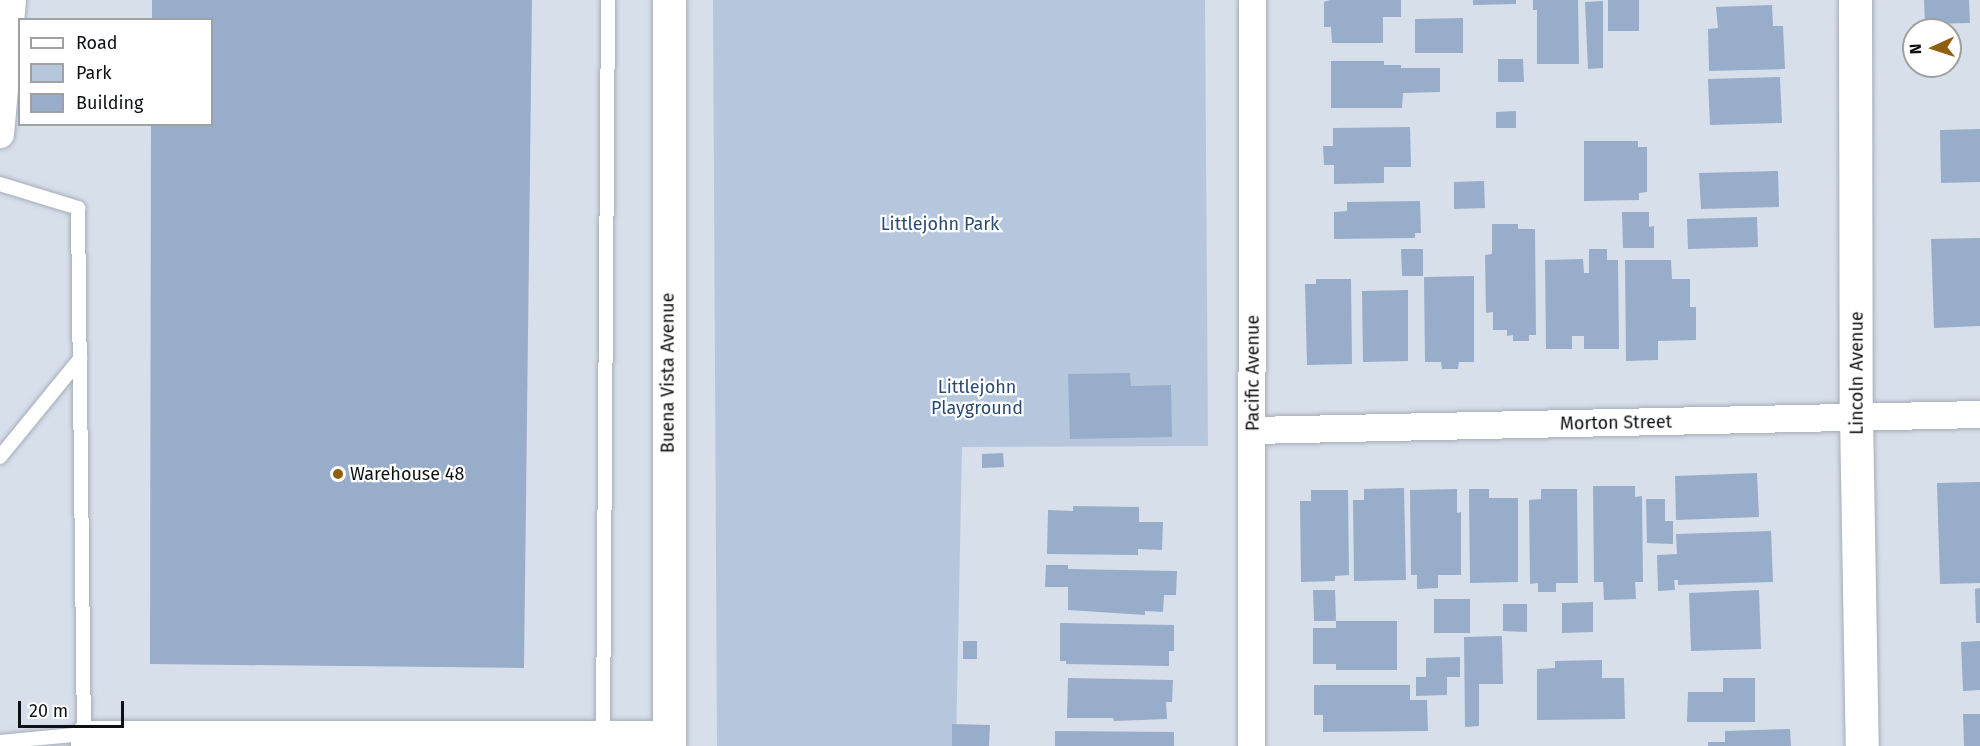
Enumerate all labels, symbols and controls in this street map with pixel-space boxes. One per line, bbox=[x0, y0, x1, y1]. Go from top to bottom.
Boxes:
legend bbox=[18, 18, 213, 126]
north arrow bbox=[1902, 18, 1962, 78]
text: Road bbox=[76, 32, 118, 54]
text: N bbox=[1906, 43, 1925, 55]
text: Park bbox=[76, 62, 111, 84]
text: Building bbox=[76, 92, 143, 114]
park label: Littlejohn Park bbox=[881, 213, 999, 235]
street label: Buena Vista Avenue bbox=[657, 293, 679, 453]
street label: Lincoln Avenue bbox=[1846, 311, 1868, 435]
street label: Pacific Avenue bbox=[1242, 315, 1264, 431]
park label: Littlejohn Playground bbox=[931, 377, 1023, 420]
street label: Morton Street bbox=[1560, 411, 1672, 435]
place label: Warehouse 48 bbox=[350, 463, 464, 485]
marker: Warehouse 48 bbox=[331, 467, 345, 481]
scale bar bbox=[21, 689, 128, 727]
text: 20 m bbox=[29, 700, 68, 722]

